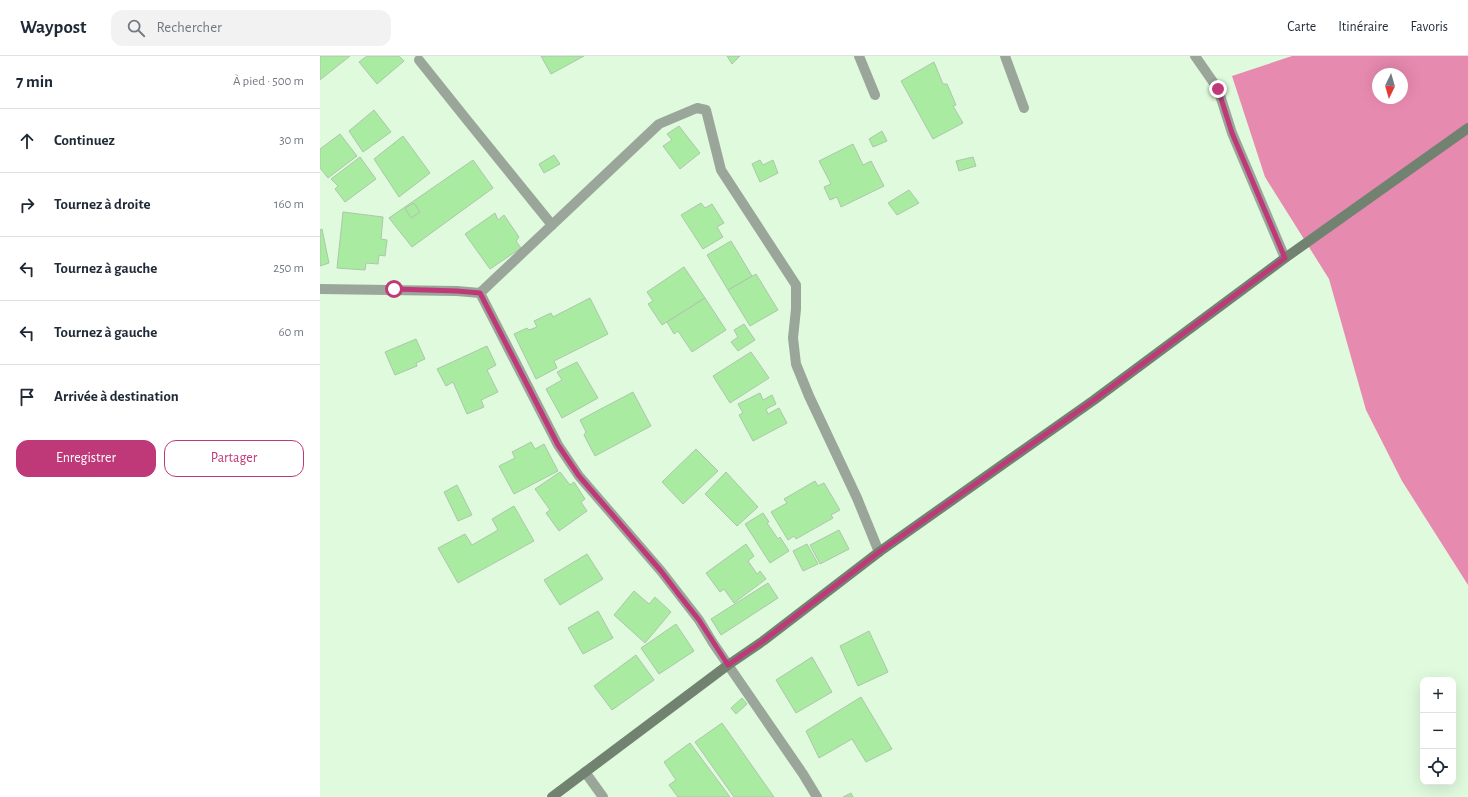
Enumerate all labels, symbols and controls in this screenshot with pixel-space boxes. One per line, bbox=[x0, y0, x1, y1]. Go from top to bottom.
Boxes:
search box bbox=[111, 10, 391, 46]
icon: search bbox=[125, 17, 147, 39]
text: Waypost bbox=[20, 18, 87, 37]
text: Rechercher bbox=[157, 20, 222, 35]
text: Carte bbox=[1287, 20, 1316, 34]
text: Itinéraire bbox=[1338, 20, 1388, 34]
text: Favoris bbox=[1410, 20, 1448, 34]
north arrow bbox=[1372, 68, 1408, 104]
text: 7 min bbox=[16, 73, 53, 90]
text: À pied · 500 m bbox=[233, 75, 304, 88]
route end bbox=[1209, 80, 1227, 98]
icon: ahead bbox=[16, 130, 38, 152]
text: Continuez bbox=[54, 133, 115, 148]
text: 30 m bbox=[279, 134, 304, 147]
icon: right bbox=[16, 194, 38, 216]
text: Tournez à droite bbox=[54, 197, 151, 212]
text: 160 m bbox=[274, 198, 304, 211]
icon: left bbox=[16, 258, 38, 280]
text: Tournez à gauche bbox=[54, 261, 157, 276]
text: 250 m bbox=[273, 262, 304, 275]
route start bbox=[385, 280, 403, 298]
icon: left bbox=[16, 322, 38, 344]
text: Tournez à gauche bbox=[54, 325, 157, 340]
text: 60 m bbox=[278, 326, 304, 339]
icon: arrive bbox=[16, 386, 38, 408]
text: Arrivée à destination bbox=[54, 389, 179, 404]
button: Enregistrer bbox=[16, 440, 156, 477]
button: Partager bbox=[164, 440, 304, 477]
map controls bbox=[1420, 677, 1456, 785]
button: + bbox=[1420, 677, 1456, 713]
button: − bbox=[1420, 713, 1456, 749]
button: locate bbox=[1420, 749, 1456, 785]

